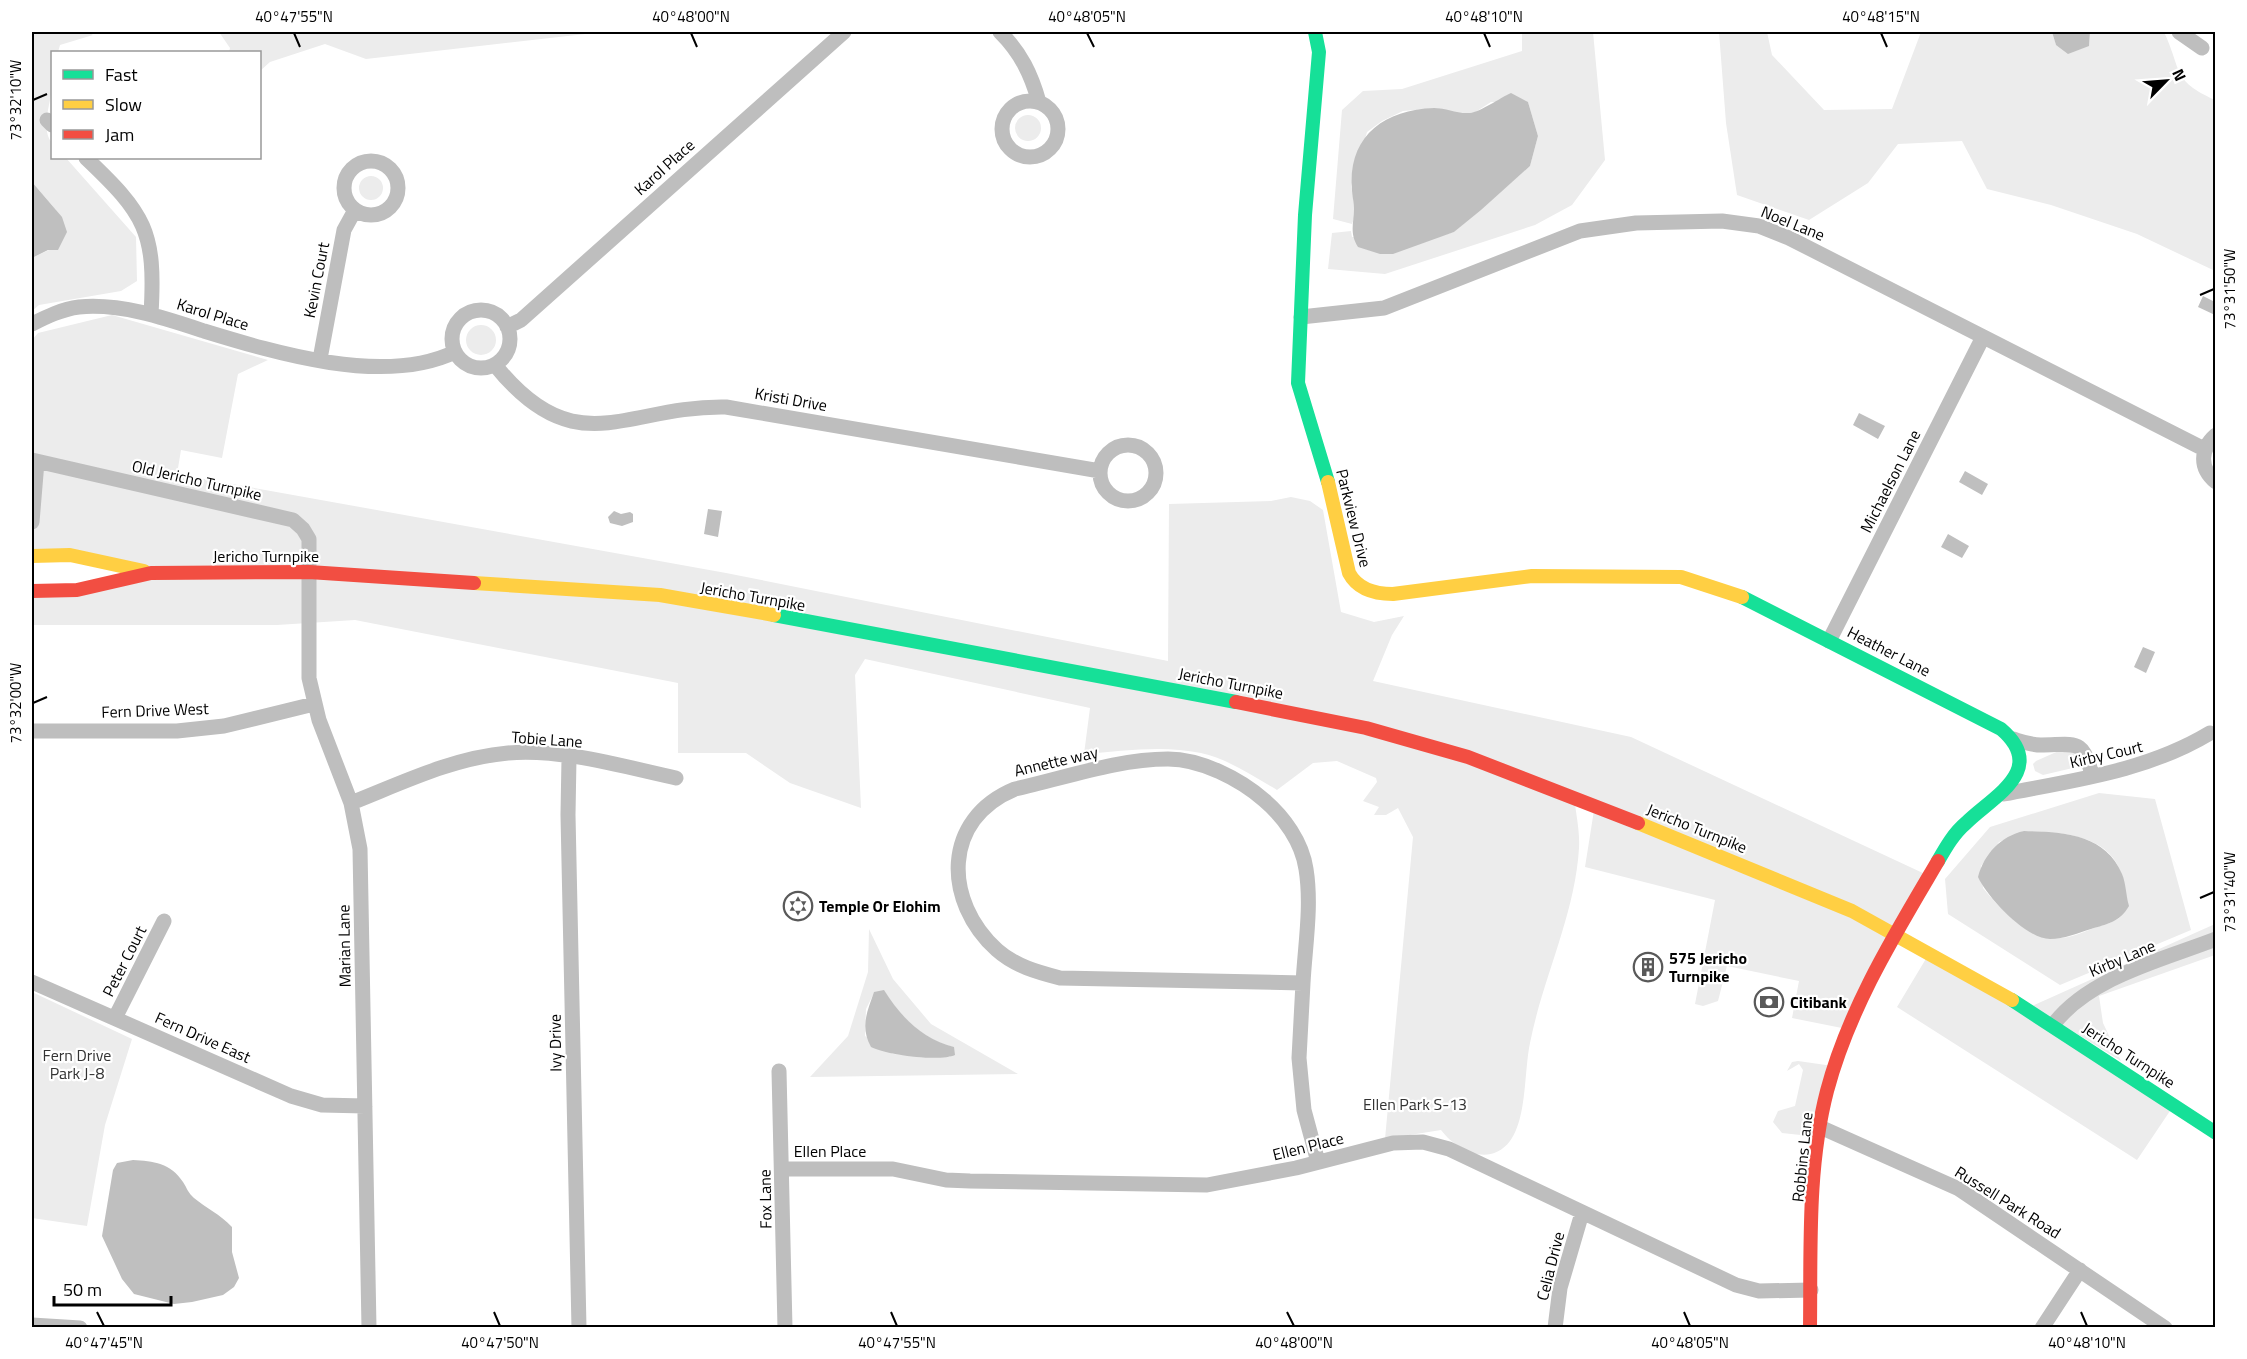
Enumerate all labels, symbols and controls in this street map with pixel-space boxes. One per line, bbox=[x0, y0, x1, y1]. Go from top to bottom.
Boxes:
text: 40°47'55"N bbox=[255, 5, 333, 28]
text: 40°48'00"N bbox=[652, 5, 730, 28]
text: 40°48'05"N bbox=[1048, 5, 1126, 28]
text: 40°48'10"N bbox=[1445, 5, 1523, 28]
text: 40°48'15"N bbox=[1842, 5, 1920, 28]
legend bbox=[51, 51, 261, 159]
north arrow bbox=[2136, 51, 2196, 111]
text: 73°32'10"W bbox=[4, 60, 27, 140]
text: Fast bbox=[105, 61, 138, 88]
text: N bbox=[2166, 65, 2193, 85]
text: Slow bbox=[105, 91, 142, 118]
text: Jam bbox=[105, 121, 134, 148]
street label: Karol Place bbox=[628, 133, 700, 201]
street label: Noel Lane bbox=[1758, 199, 1828, 247]
street label: Kevin Court bbox=[297, 240, 335, 320]
text: 73°31'50"W bbox=[2218, 249, 2241, 329]
street label: Karol Place bbox=[174, 292, 252, 336]
street label: Kristi Drive bbox=[753, 381, 829, 417]
street label: Michaelson Lane bbox=[1854, 425, 1926, 537]
street label: Old Jericho Turnpike bbox=[130, 453, 264, 507]
street label: Parkview Drive bbox=[1330, 466, 1378, 570]
street label: Jericho Turnpike bbox=[213, 544, 319, 568]
street label: Jericho Turnpike bbox=[699, 575, 807, 617]
street label: Heather Lane bbox=[1843, 620, 1935, 682]
street label: Jericho Turnpike bbox=[1177, 661, 1285, 705]
text: 73°32'00"W bbox=[4, 663, 27, 743]
street label: Fern Drive West bbox=[101, 696, 209, 724]
street label: Tobie Lane bbox=[511, 725, 583, 753]
street label: Kirby Court bbox=[2067, 734, 2145, 774]
street label: Annette way bbox=[1012, 740, 1101, 782]
street label: Jericho Turnpike bbox=[1643, 797, 1751, 859]
text: 73°31'40"W bbox=[2218, 852, 2241, 932]
synagogue icon: Temple Or Elohim bbox=[782, 890, 814, 922]
place label: Temple Or Elohim bbox=[819, 894, 941, 918]
street label: Marian Lane bbox=[331, 904, 357, 988]
street label: Peter Court bbox=[96, 921, 152, 1001]
street label: Kirby Lane bbox=[2085, 933, 2159, 983]
place label: 575 Jericho Turnpike bbox=[1669, 946, 1747, 988]
building icon: 575 Jericho Turnpike bbox=[1632, 951, 1664, 983]
bank icon: Citibank bbox=[1753, 986, 1785, 1018]
place label: Citibank bbox=[1790, 990, 1847, 1014]
street label: Fern Drive East bbox=[151, 1005, 255, 1069]
street label: Ivy Drive bbox=[542, 1014, 568, 1072]
street label: Jericho Turnpike bbox=[2078, 1016, 2180, 1094]
park label: Fern Drive Park J-8 bbox=[43, 1043, 111, 1085]
park label: Ellen Park S-13 bbox=[1363, 1092, 1467, 1116]
street label: Robbins Lane bbox=[1785, 1111, 1819, 1203]
street label: Ellen Place bbox=[1270, 1126, 1346, 1166]
street label: Ellen Place bbox=[794, 1139, 866, 1163]
street label: Russell Park Road bbox=[1950, 1160, 2066, 1244]
street label: Fox Lane bbox=[752, 1169, 778, 1229]
street label: Celia Drive bbox=[1530, 1229, 1570, 1303]
scale bar bbox=[54, 1269, 171, 1307]
text: 50 m bbox=[63, 1276, 102, 1303]
text: 40°47'45"N bbox=[65, 1331, 143, 1354]
text: 40°47'50"N bbox=[461, 1331, 539, 1354]
text: 40°47'55"N bbox=[858, 1331, 936, 1354]
text: 40°48'00"N bbox=[1255, 1331, 1333, 1354]
text: 40°48'05"N bbox=[1651, 1331, 1729, 1354]
text: 40°48'10"N bbox=[2048, 1331, 2126, 1354]

